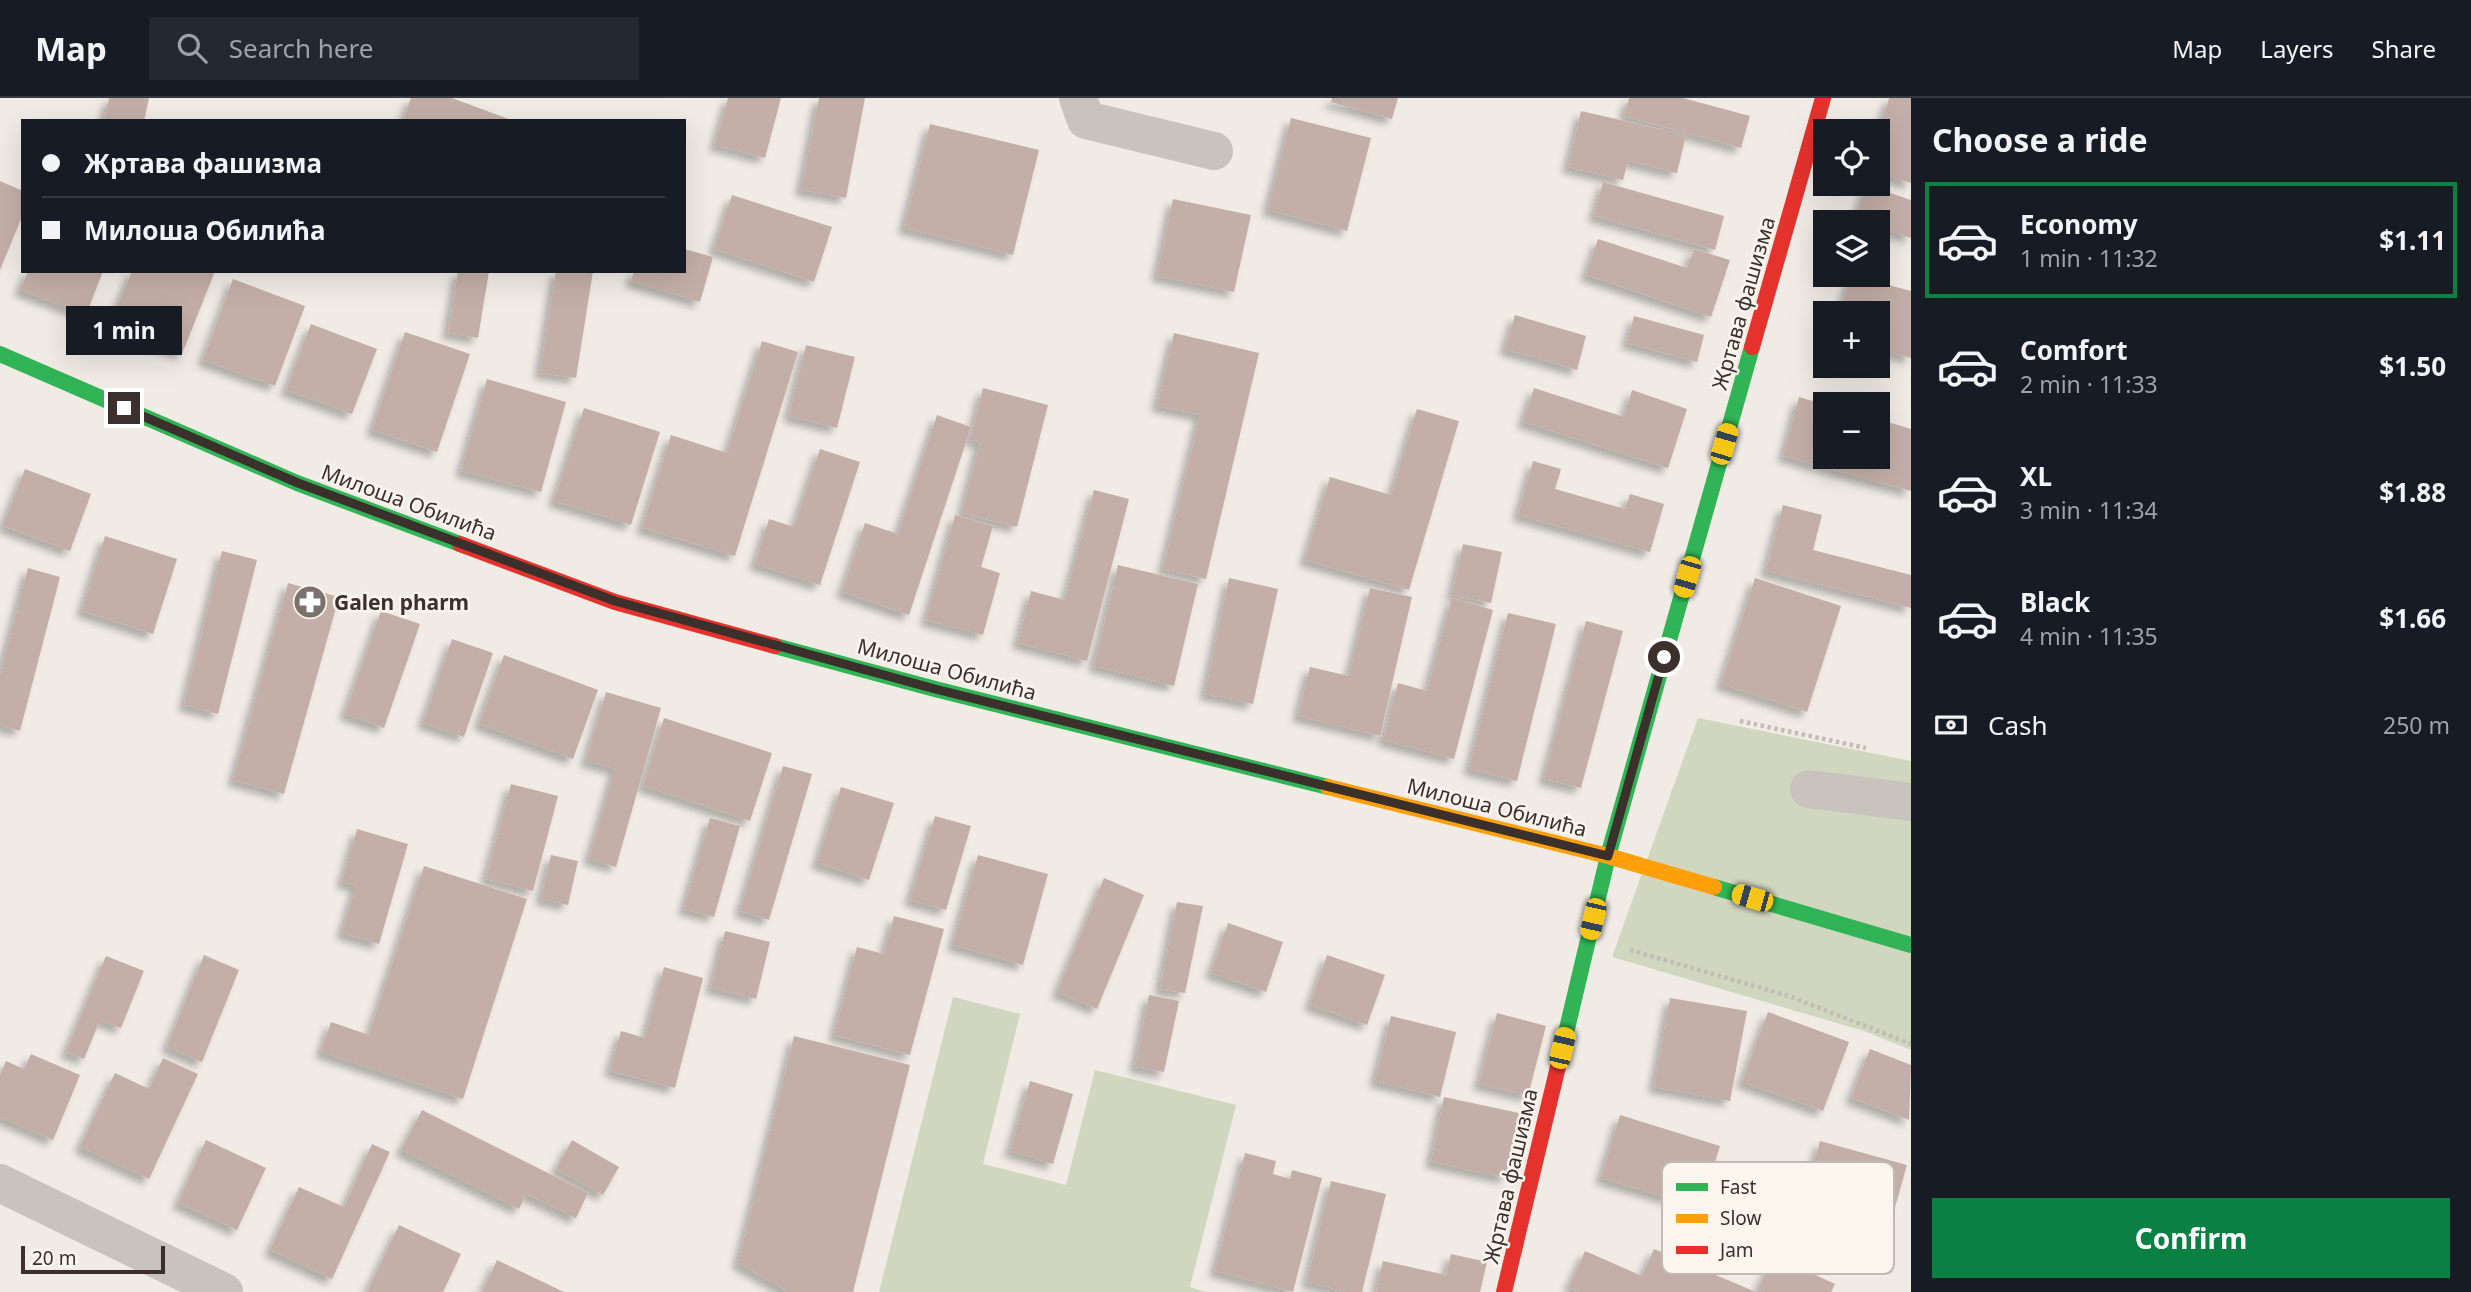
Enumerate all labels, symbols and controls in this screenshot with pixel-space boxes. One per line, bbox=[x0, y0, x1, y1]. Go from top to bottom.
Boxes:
search box bbox=[149, 17, 639, 80]
text: Map bbox=[35, 26, 107, 71]
icon: search bbox=[173, 29, 211, 67]
text: Search here bbox=[229, 30, 373, 66]
text: Map bbox=[2172, 32, 2222, 65]
text: Layers bbox=[2260, 32, 2334, 65]
text: Share bbox=[2372, 32, 2436, 65]
text: Choose a ride bbox=[1932, 118, 2148, 161]
map controls bbox=[1813, 119, 1890, 469]
button: locate bbox=[1813, 119, 1890, 196]
text: Жртава фашизма bbox=[84, 145, 322, 181]
text: Economy bbox=[2020, 206, 2138, 242]
icon: car bbox=[1936, 209, 1999, 272]
button: layers bbox=[1813, 210, 1890, 287]
text: Милоша Обилића bbox=[84, 212, 326, 248]
street label: Жртава фашизма bbox=[1705, 213, 1781, 393]
text: $1.11 bbox=[2379, 222, 2446, 258]
text: 1 min · 11:32 bbox=[2020, 242, 2158, 274]
button: + bbox=[1813, 301, 1890, 378]
callout: 1 min bbox=[66, 306, 182, 356]
text: 1 min bbox=[92, 314, 156, 346]
text: Comfort bbox=[2020, 332, 2128, 368]
icon: car bbox=[1936, 335, 1999, 398]
text: $1.50 bbox=[2379, 348, 2446, 384]
text: 2 min · 11:33 bbox=[2020, 368, 2158, 400]
route end bbox=[108, 392, 140, 424]
button: − bbox=[1813, 392, 1890, 469]
car bbox=[1709, 421, 1740, 467]
street label: Милоша Обилића bbox=[318, 457, 500, 547]
text: XL bbox=[2020, 458, 2052, 494]
icon: car bbox=[1936, 461, 1999, 524]
text: $1.88 bbox=[2379, 474, 2446, 510]
text: 3 min · 11:34 bbox=[2020, 494, 2158, 526]
car bbox=[1672, 554, 1703, 600]
pharmacy icon: Galen pharm bbox=[291, 583, 329, 621]
text: Black bbox=[2020, 584, 2090, 620]
icon: car bbox=[1936, 587, 1999, 650]
place label: Galen pharm bbox=[334, 588, 469, 616]
text: $1.66 bbox=[2379, 600, 2446, 636]
text: 4 min · 11:35 bbox=[2020, 620, 2158, 652]
street label: Милоша Обилића bbox=[854, 632, 1040, 706]
route start bbox=[1648, 641, 1680, 673]
icon: cash bbox=[1932, 706, 1970, 744]
text: Cash bbox=[1988, 707, 2048, 743]
text: 250 m bbox=[2383, 709, 2450, 741]
street label: Милоша Обилића bbox=[1404, 771, 1590, 843]
car bbox=[1729, 882, 1776, 914]
car bbox=[1579, 896, 1608, 942]
car bbox=[1548, 1025, 1577, 1071]
street label: Жртава фашизма bbox=[1476, 1086, 1544, 1266]
legend bbox=[1662, 1162, 1894, 1274]
text: Fast bbox=[1720, 1174, 1757, 1200]
button: Confirm bbox=[1932, 1198, 2450, 1278]
text: Slow bbox=[1720, 1205, 1761, 1231]
text: Jam bbox=[1718, 1237, 1754, 1263]
scale bar bbox=[21, 1243, 164, 1275]
text: 20 m bbox=[32, 1245, 76, 1271]

